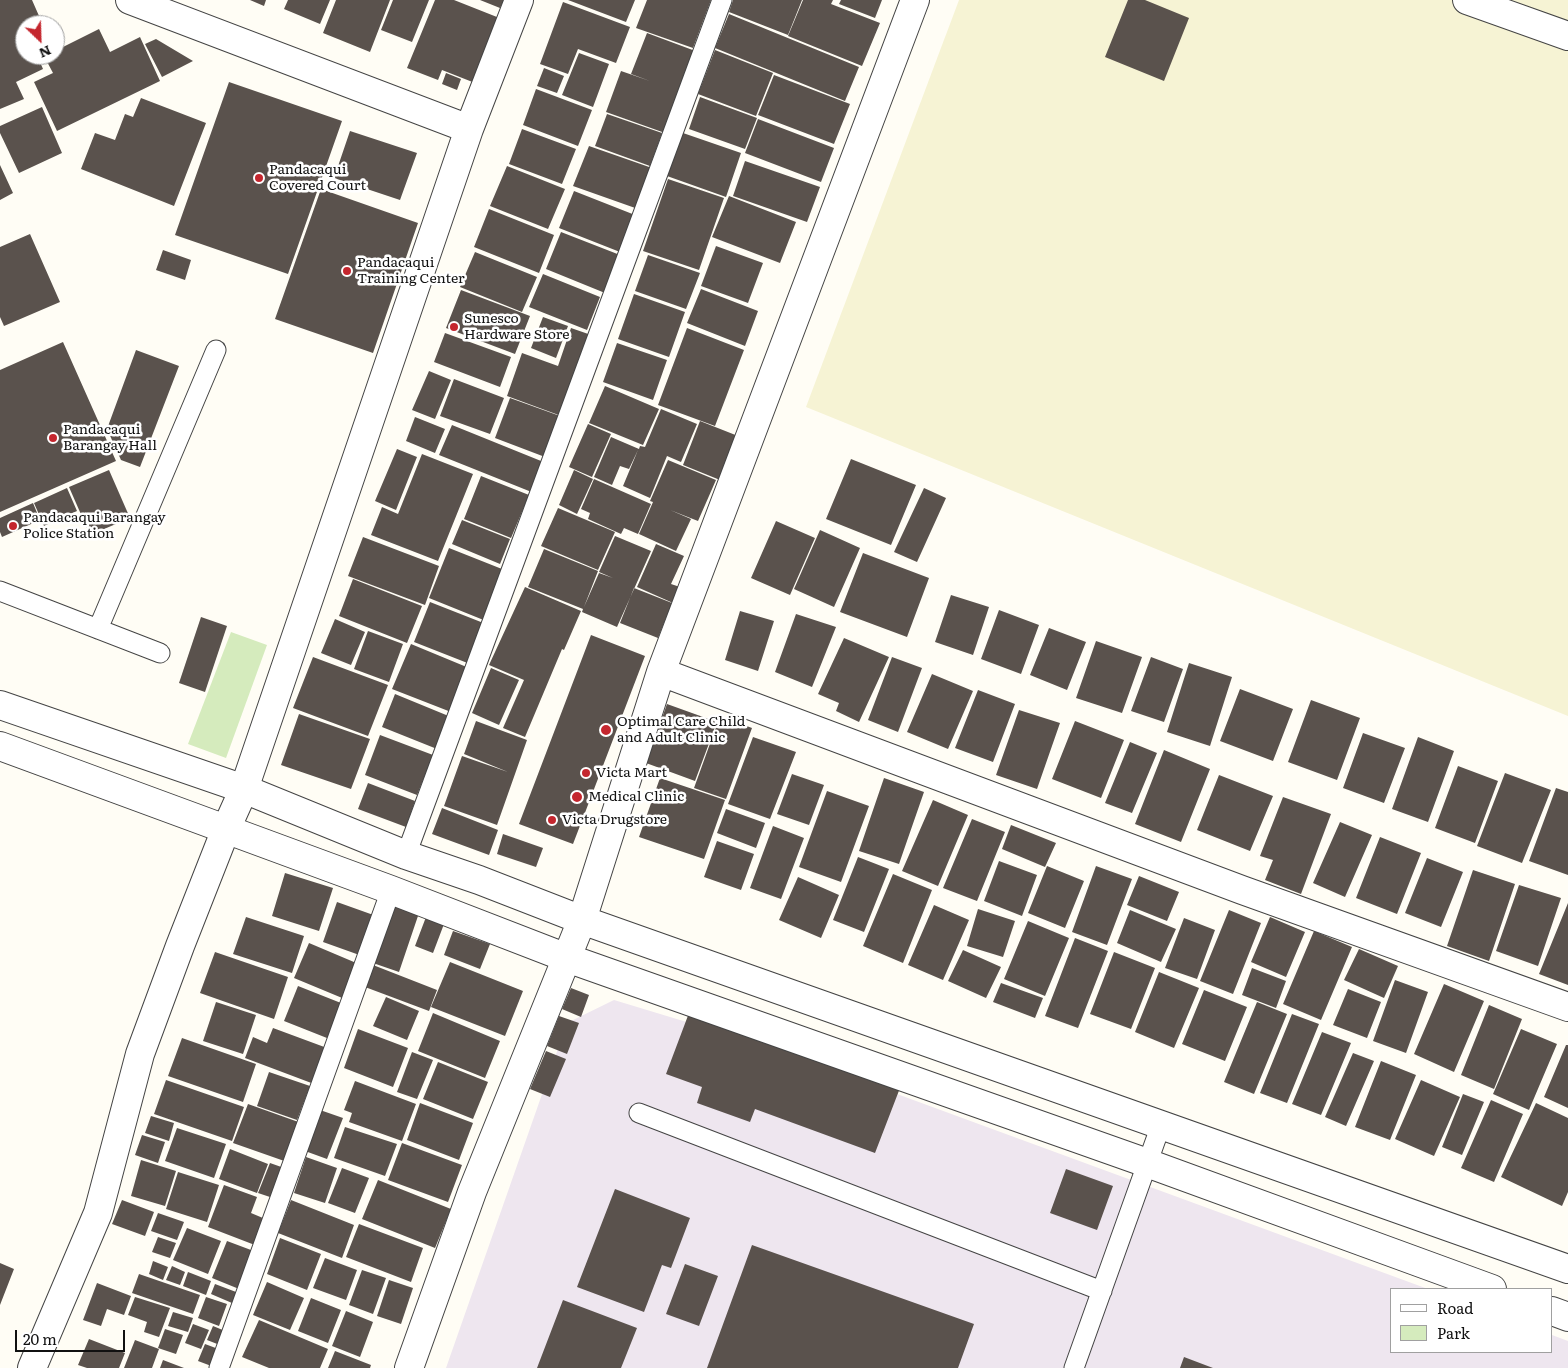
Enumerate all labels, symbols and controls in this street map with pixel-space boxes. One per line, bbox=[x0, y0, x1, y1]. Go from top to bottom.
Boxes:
north arrow bbox=[15, 15, 65, 65]
text: N bbox=[36, 41, 55, 64]
place label: Pandacaqui Covered Court bbox=[269, 162, 366, 194]
marker: Pandacaqui Covered Court bbox=[253, 172, 265, 184]
place label: Pandacaqui Training Center bbox=[357, 255, 465, 288]
marker: Pandacaqui Training Center bbox=[341, 265, 353, 277]
place label: Sunesco Hardware Store bbox=[464, 311, 569, 344]
marker: Sunesco Hardware Store bbox=[448, 321, 460, 333]
place label: Pandacaqui Barangay Hall bbox=[63, 422, 157, 454]
marker: Pandacaqui Barangay Hall bbox=[47, 432, 59, 444]
place label: Pandacaqui Barangay Police Station bbox=[23, 510, 166, 542]
marker: Pandacaqui Barangay Police Station bbox=[7, 520, 19, 532]
place label: Optimal Care Child and Adult Clinic bbox=[617, 714, 745, 746]
marker: Optimal Care Child and Adult Clinic bbox=[599, 723, 613, 737]
place label: Victa Mart bbox=[596, 765, 667, 781]
marker: Victa Mart bbox=[580, 767, 592, 779]
place label: Medical Clinic bbox=[588, 789, 684, 805]
marker: Medical Clinic bbox=[570, 790, 584, 804]
place label: Victa Drugstore bbox=[562, 812, 667, 828]
marker: Victa Drugstore bbox=[546, 814, 558, 826]
legend bbox=[1390, 1288, 1553, 1353]
text: Road bbox=[1437, 1296, 1473, 1319]
scale bar bbox=[18, 1320, 128, 1352]
text: Park bbox=[1437, 1321, 1470, 1344]
text: 20 m bbox=[23, 1327, 57, 1350]

